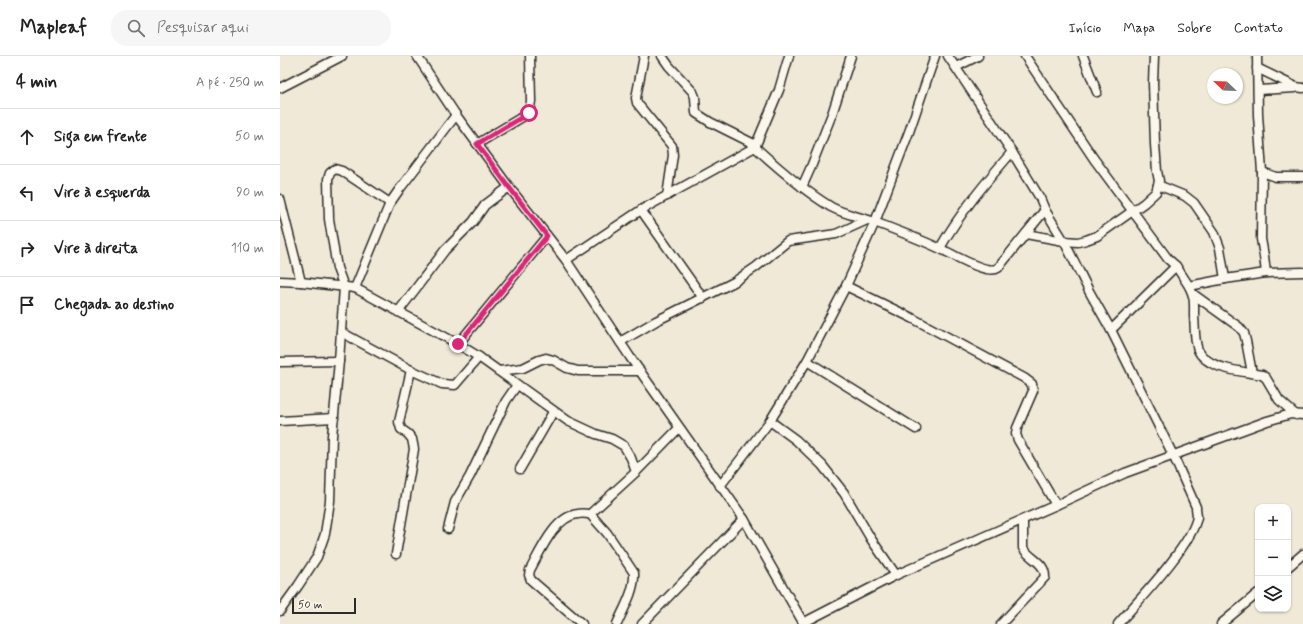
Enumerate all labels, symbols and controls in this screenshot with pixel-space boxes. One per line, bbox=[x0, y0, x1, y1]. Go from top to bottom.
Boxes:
search box bbox=[111, 10, 391, 46]
text: Mapleaf bbox=[20, 15, 87, 40]
icon: search bbox=[125, 17, 147, 39]
text: Pesquisar aqui bbox=[157, 18, 249, 38]
text: Início bbox=[1068, 19, 1101, 37]
text: Mapa bbox=[1123, 19, 1155, 37]
text: Sobre bbox=[1177, 19, 1212, 37]
text: Contato bbox=[1234, 19, 1283, 37]
north arrow bbox=[1207, 68, 1243, 104]
text: 4 min bbox=[16, 71, 57, 93]
text: A pé · 250 m bbox=[196, 74, 264, 91]
route start bbox=[520, 104, 538, 122]
icon: ahead bbox=[16, 126, 38, 148]
text: Siga em frente bbox=[54, 127, 147, 147]
text: 50 m bbox=[235, 128, 264, 145]
icon: left bbox=[16, 182, 38, 204]
text: Vire à esquerda bbox=[54, 183, 150, 203]
text: 90 m bbox=[236, 184, 264, 201]
icon: right bbox=[16, 238, 38, 260]
text: Vire à direita bbox=[54, 239, 138, 259]
text: 110 m bbox=[231, 240, 264, 257]
icon: arrive bbox=[16, 294, 38, 316]
text: Chegada ao destino bbox=[54, 295, 174, 315]
route end bbox=[449, 335, 467, 353]
map controls bbox=[1255, 504, 1291, 612]
button: + bbox=[1255, 504, 1291, 540]
button: − bbox=[1255, 540, 1291, 576]
button: layers bbox=[1255, 576, 1291, 612]
scale bar bbox=[292, 596, 356, 615]
text: 50 m bbox=[298, 598, 323, 612]

